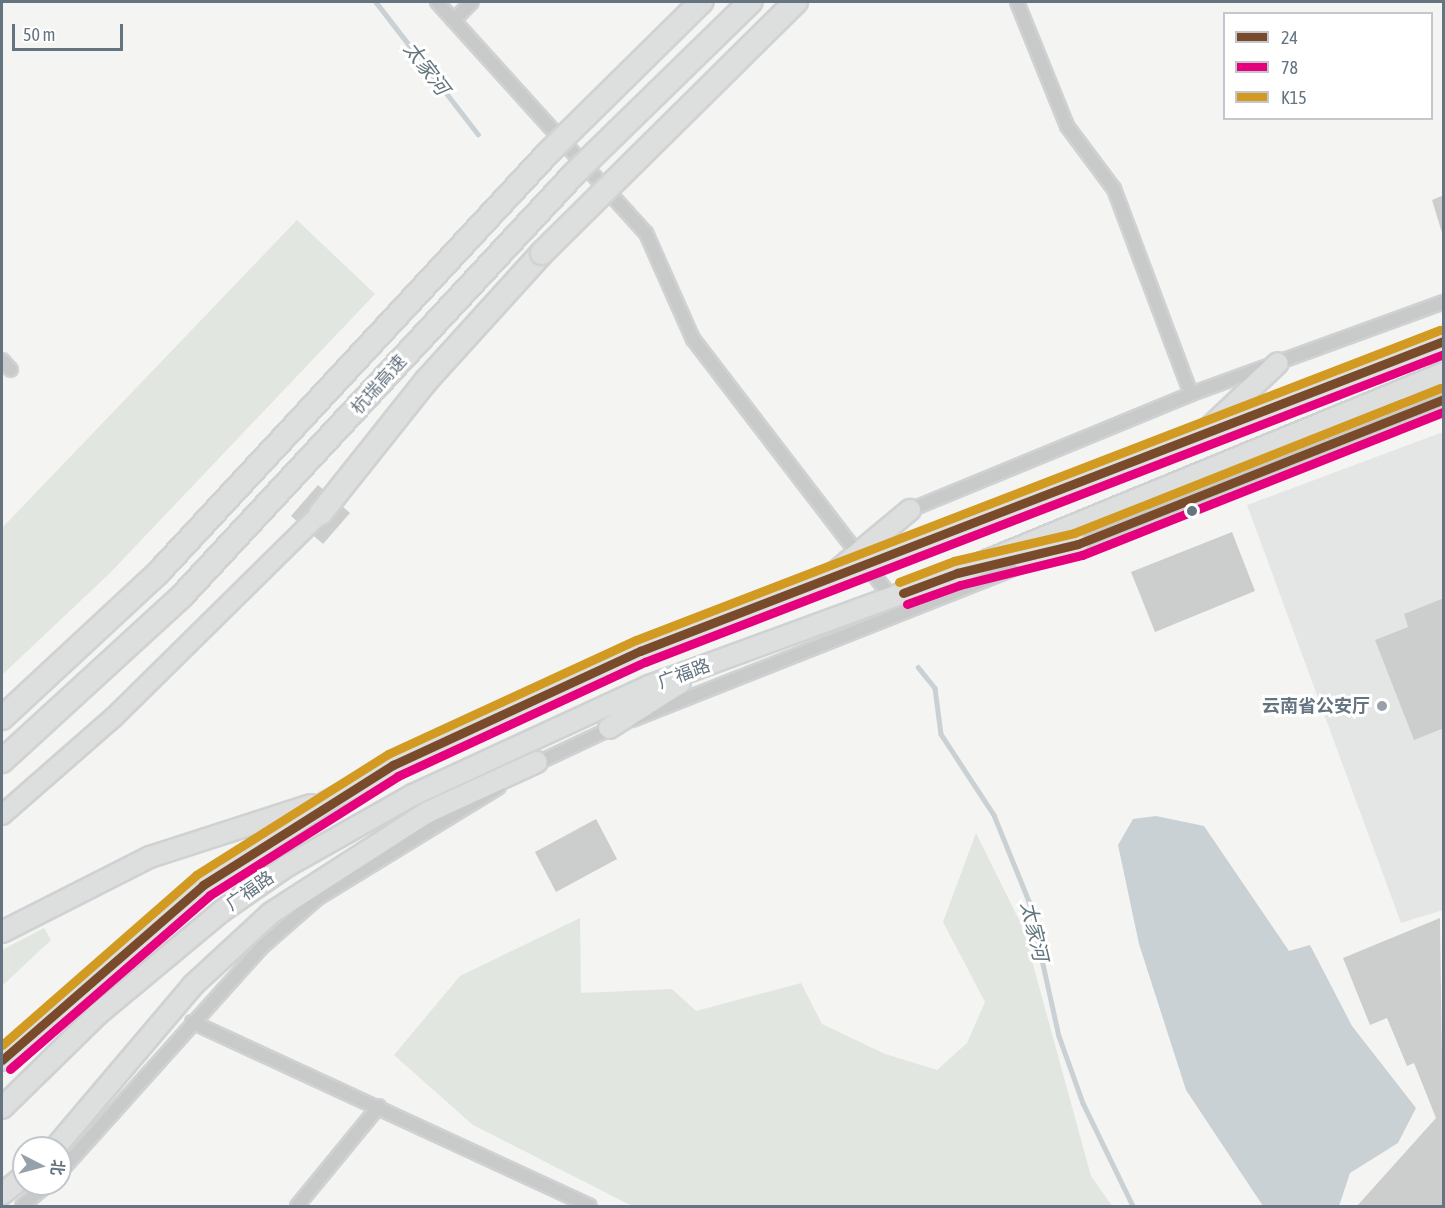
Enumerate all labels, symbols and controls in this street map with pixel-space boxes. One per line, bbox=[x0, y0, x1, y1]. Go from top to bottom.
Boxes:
scale bar bbox=[15, 12, 126, 50]
legend bbox=[1223, 12, 1433, 120]
text: 50 m bbox=[23, 24, 55, 45]
text: 24 bbox=[1281, 27, 1298, 48]
water label: 太家河 bbox=[399, 37, 455, 99]
text: 78 bbox=[1281, 57, 1298, 78]
text: K15 bbox=[1281, 87, 1307, 108]
street label: 杭瑞高速 bbox=[347, 351, 411, 419]
unlabelled marker bbox=[1186, 505, 1198, 517]
street label: 广福路 bbox=[655, 655, 713, 693]
place label: 云南省公安厅 bbox=[1262, 695, 1370, 717]
marker: 云南省公安厅 bbox=[1375, 699, 1389, 713]
street label: 广福路 bbox=[222, 867, 278, 915]
water label: 太家河 bbox=[1017, 899, 1053, 963]
north arrow bbox=[12, 1136, 72, 1196]
text: 北 bbox=[48, 1159, 68, 1177]

